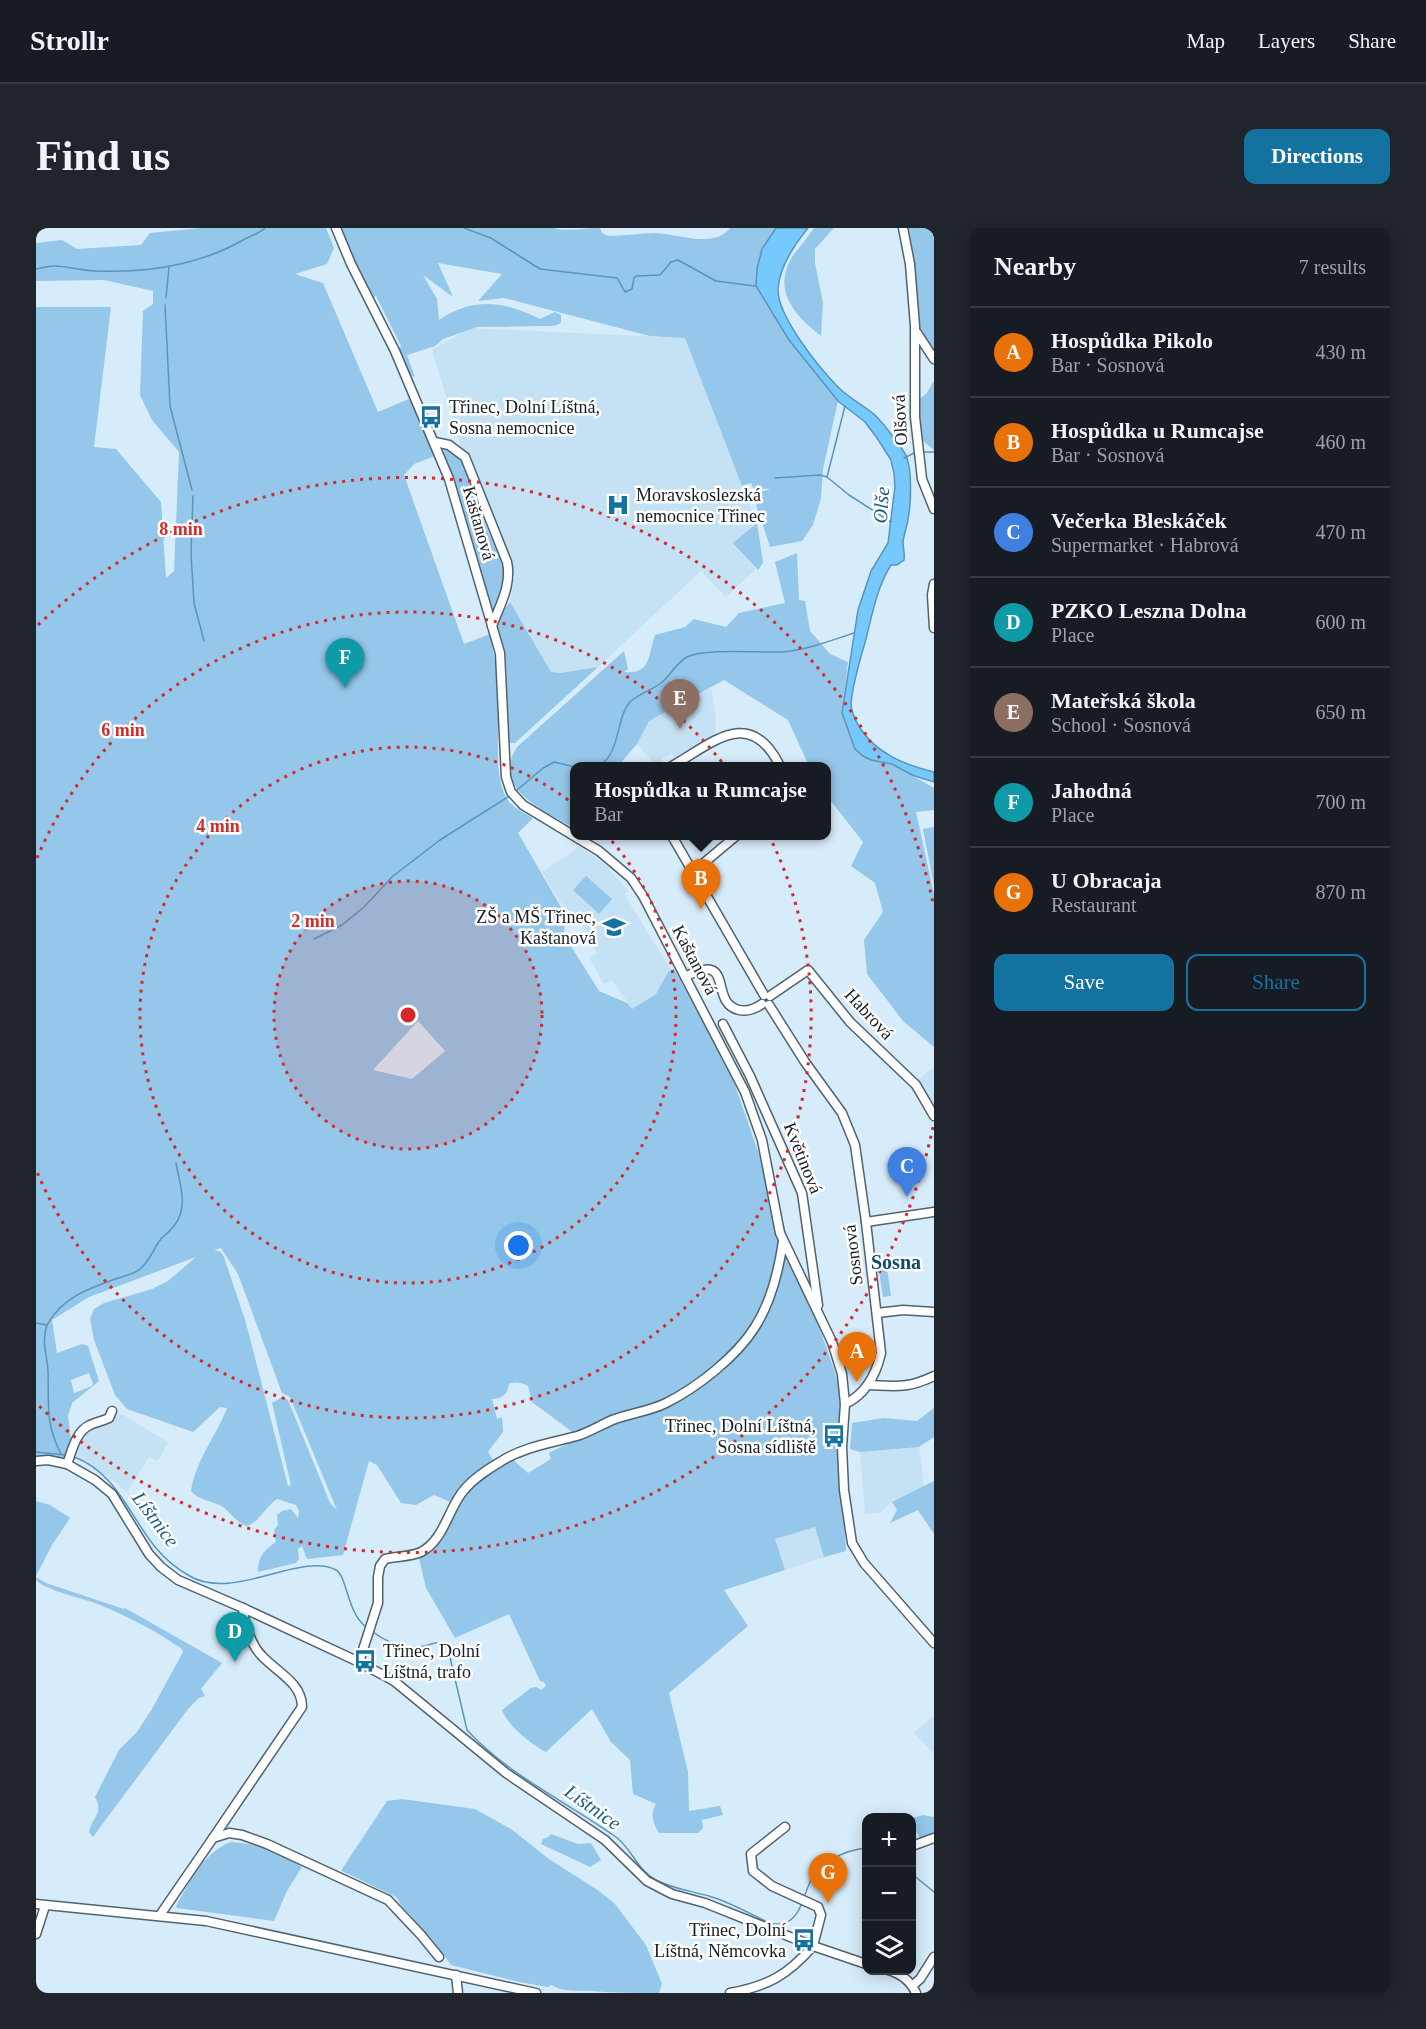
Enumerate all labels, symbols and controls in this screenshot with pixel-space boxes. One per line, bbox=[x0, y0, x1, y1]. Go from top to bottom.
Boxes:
text: Strollr bbox=[30, 25, 109, 56]
text: Map bbox=[1187, 29, 1225, 53]
text: Layers bbox=[1258, 29, 1315, 53]
text: Share bbox=[1348, 29, 1396, 53]
button: Directions bbox=[1244, 129, 1390, 184]
text: Find us bbox=[36, 133, 170, 179]
text: Nearby bbox=[994, 252, 1076, 281]
text: 7 results bbox=[1299, 256, 1366, 278]
text: Hospůdka Pikolo bbox=[1051, 328, 1213, 353]
text: A bbox=[1006, 341, 1021, 363]
text: 430 m bbox=[1315, 341, 1366, 363]
text: Bar · Sosnová bbox=[1051, 354, 1164, 376]
street label: Olšová bbox=[889, 394, 911, 446]
place label: Třinec, Dolní Líštná, Sosna nemocnice bbox=[449, 397, 600, 438]
bus stop icon: Třinec, Dolní Líštná, Sosna nemocnice bbox=[418, 404, 444, 430]
text: Hospůdka u Rumcajse bbox=[1051, 418, 1264, 443]
text: B bbox=[1007, 431, 1020, 453]
text: 460 m bbox=[1315, 431, 1366, 453]
text: Bar · Sosnová bbox=[1051, 444, 1164, 466]
street label: Kaštanová bbox=[459, 484, 499, 562]
place label: Moravskoslezská nemocnice Třinec bbox=[636, 485, 765, 526]
water label: Olše bbox=[869, 486, 893, 524]
hospital icon: Moravskoslezská nemocnice Třinec bbox=[605, 492, 631, 518]
text: Večerka Bleskáček bbox=[1051, 508, 1227, 533]
text: 8 min bbox=[159, 519, 203, 539]
text: C bbox=[1006, 521, 1021, 543]
text: 470 m bbox=[1315, 521, 1366, 543]
text: Supermarket · Habrová bbox=[1051, 534, 1239, 556]
text: PZKO Leszna Dolna bbox=[1051, 598, 1247, 623]
text: D bbox=[1006, 611, 1021, 633]
text: 600 m bbox=[1315, 611, 1366, 633]
text: Place bbox=[1051, 624, 1094, 646]
pin: F bbox=[326, 638, 364, 688]
pin: E bbox=[660, 680, 700, 729]
text: Mateřská škola bbox=[1051, 688, 1196, 713]
text: E bbox=[1007, 701, 1020, 723]
text: 650 m bbox=[1315, 701, 1366, 723]
text: School · Sosnová bbox=[1051, 714, 1191, 736]
text: 6 min bbox=[101, 720, 145, 740]
popup bbox=[570, 762, 831, 840]
text: Hospůdka u Rumcajse bbox=[594, 777, 807, 802]
text: Jahodná bbox=[1051, 778, 1132, 803]
text: F bbox=[1007, 791, 1020, 813]
text: 700 m bbox=[1315, 791, 1366, 813]
text: Bar bbox=[594, 803, 623, 825]
text: Place bbox=[1051, 804, 1094, 826]
text: 4 min bbox=[196, 816, 240, 836]
pin: B bbox=[682, 860, 720, 909]
text: U Obracaja bbox=[1051, 868, 1162, 893]
text: G bbox=[1006, 881, 1021, 903]
text: 870 m bbox=[1315, 881, 1366, 903]
text: Restaurant bbox=[1051, 894, 1137, 916]
place label: ZŠ a MŠ Třinec, Kaštanová bbox=[476, 906, 596, 948]
text: 2 min bbox=[291, 911, 335, 931]
school or university icon: ZŠ a MŠ Třinec, Kaštanová bbox=[601, 914, 627, 940]
street label: Kaštanová bbox=[668, 922, 722, 998]
button: Save bbox=[994, 954, 1174, 1011]
button: Share bbox=[1186, 954, 1366, 1011]
street label: Habrová bbox=[841, 985, 897, 1043]
centre of rings bbox=[398, 1005, 418, 1025]
street label: Květinová bbox=[780, 1119, 826, 1197]
pin: C bbox=[888, 1148, 926, 1197]
street label: Sosnová bbox=[839, 1224, 867, 1286]
your location bbox=[504, 1231, 533, 1260]
district label: Sosna bbox=[871, 1251, 921, 1273]
pin: A bbox=[838, 1332, 876, 1382]
place label: Třinec, Dolní Líštná, Sosna sídliště bbox=[665, 1416, 816, 1457]
bus stop icon: Třinec, Dolní Líštná, Sosna sídliště bbox=[821, 1423, 847, 1449]
water label: Líštnice bbox=[128, 1486, 184, 1551]
pin: D bbox=[216, 1612, 254, 1662]
place label: Třinec, Dolní Líštná, trafo bbox=[383, 1641, 480, 1682]
bus stop icon: Třinec, Dolní Líštná, trafo bbox=[352, 1648, 378, 1674]
water label: Líštnice bbox=[560, 1779, 625, 1834]
map controls bbox=[862, 1813, 916, 1975]
button: + bbox=[862, 1813, 916, 1867]
pin: G bbox=[808, 1854, 848, 1903]
button: − bbox=[862, 1867, 916, 1921]
place label: Třinec, Dolní Líštná, Němcovka bbox=[654, 1920, 786, 1961]
button: layers bbox=[862, 1921, 916, 1975]
bus stop icon: Třinec, Dolní Líštná, Němcovka bbox=[791, 1927, 817, 1953]

